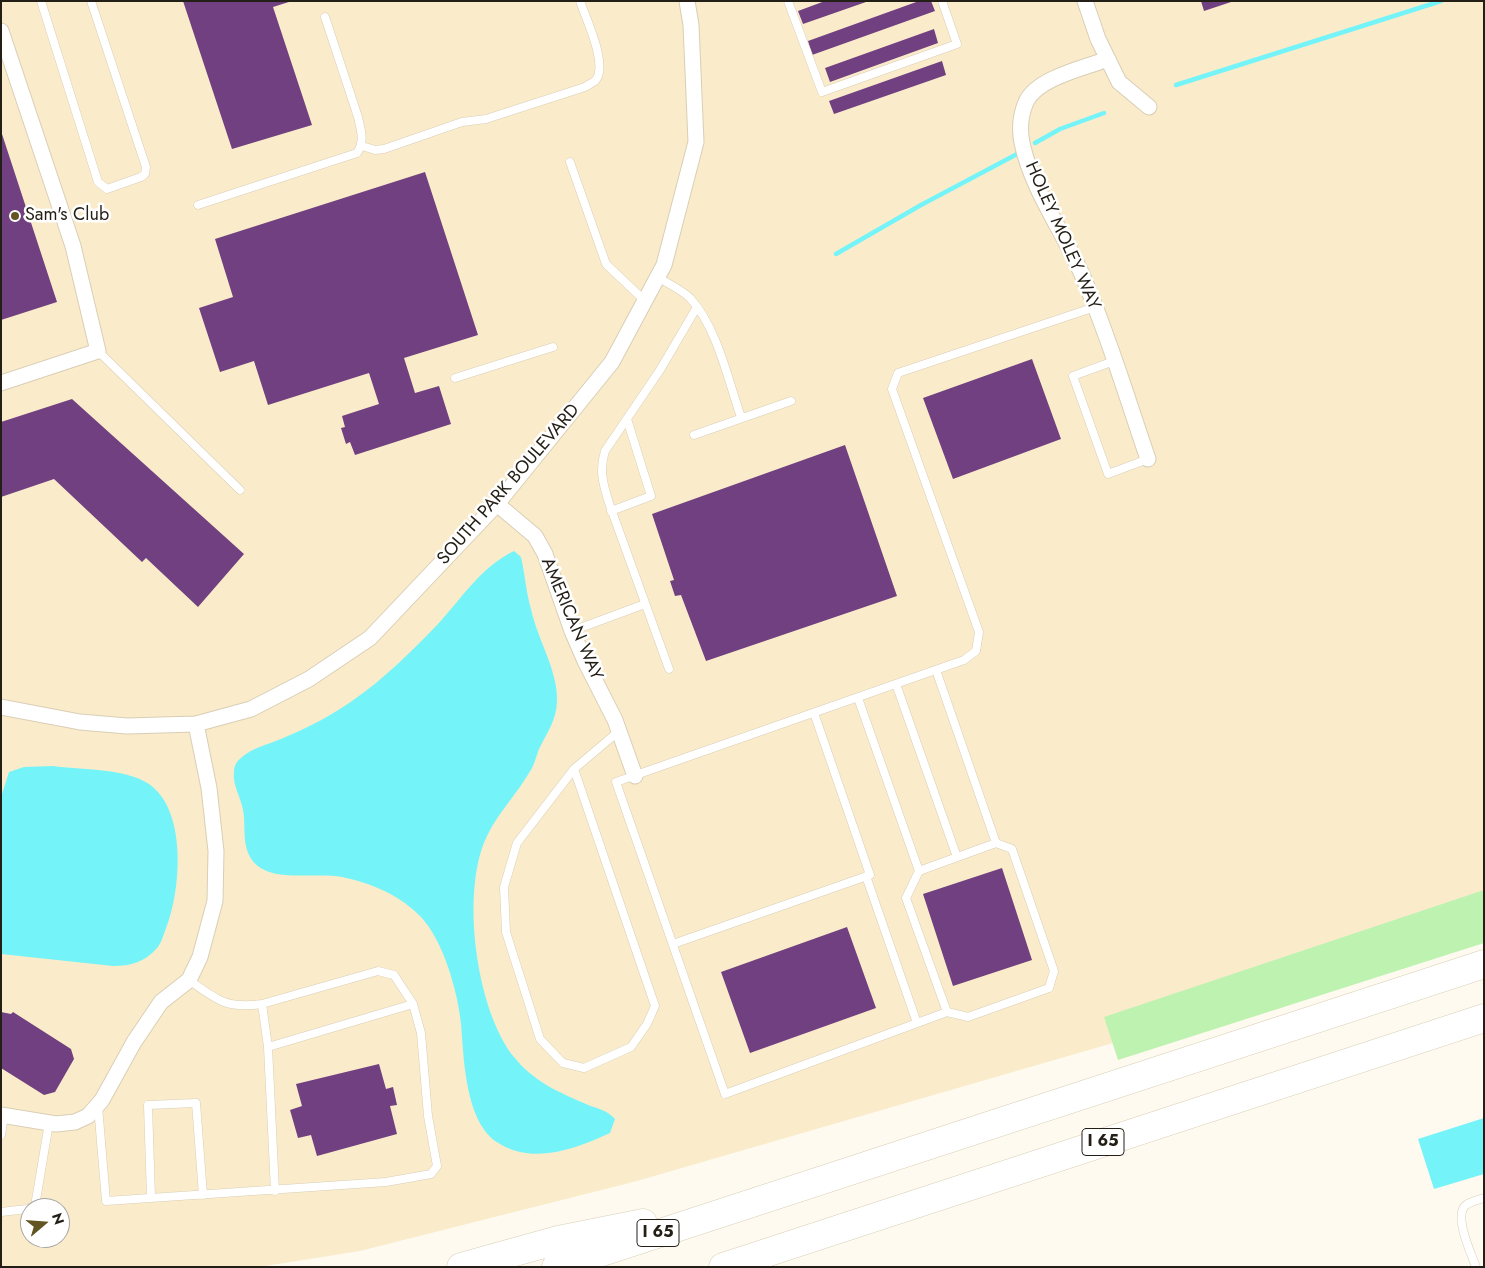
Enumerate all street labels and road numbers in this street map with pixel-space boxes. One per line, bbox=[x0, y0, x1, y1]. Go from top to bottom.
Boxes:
street label: HOLEY MOLEY WAY bbox=[1020, 159, 1104, 313]
street label: SOUTH PARK BOULEVARD bbox=[433, 400, 585, 570]
street label: AMERICAN WAY bbox=[535, 555, 607, 683]
road number: I 65 bbox=[1082, 1128, 1124, 1156]
road number: I 65 bbox=[637, 1220, 679, 1246]

